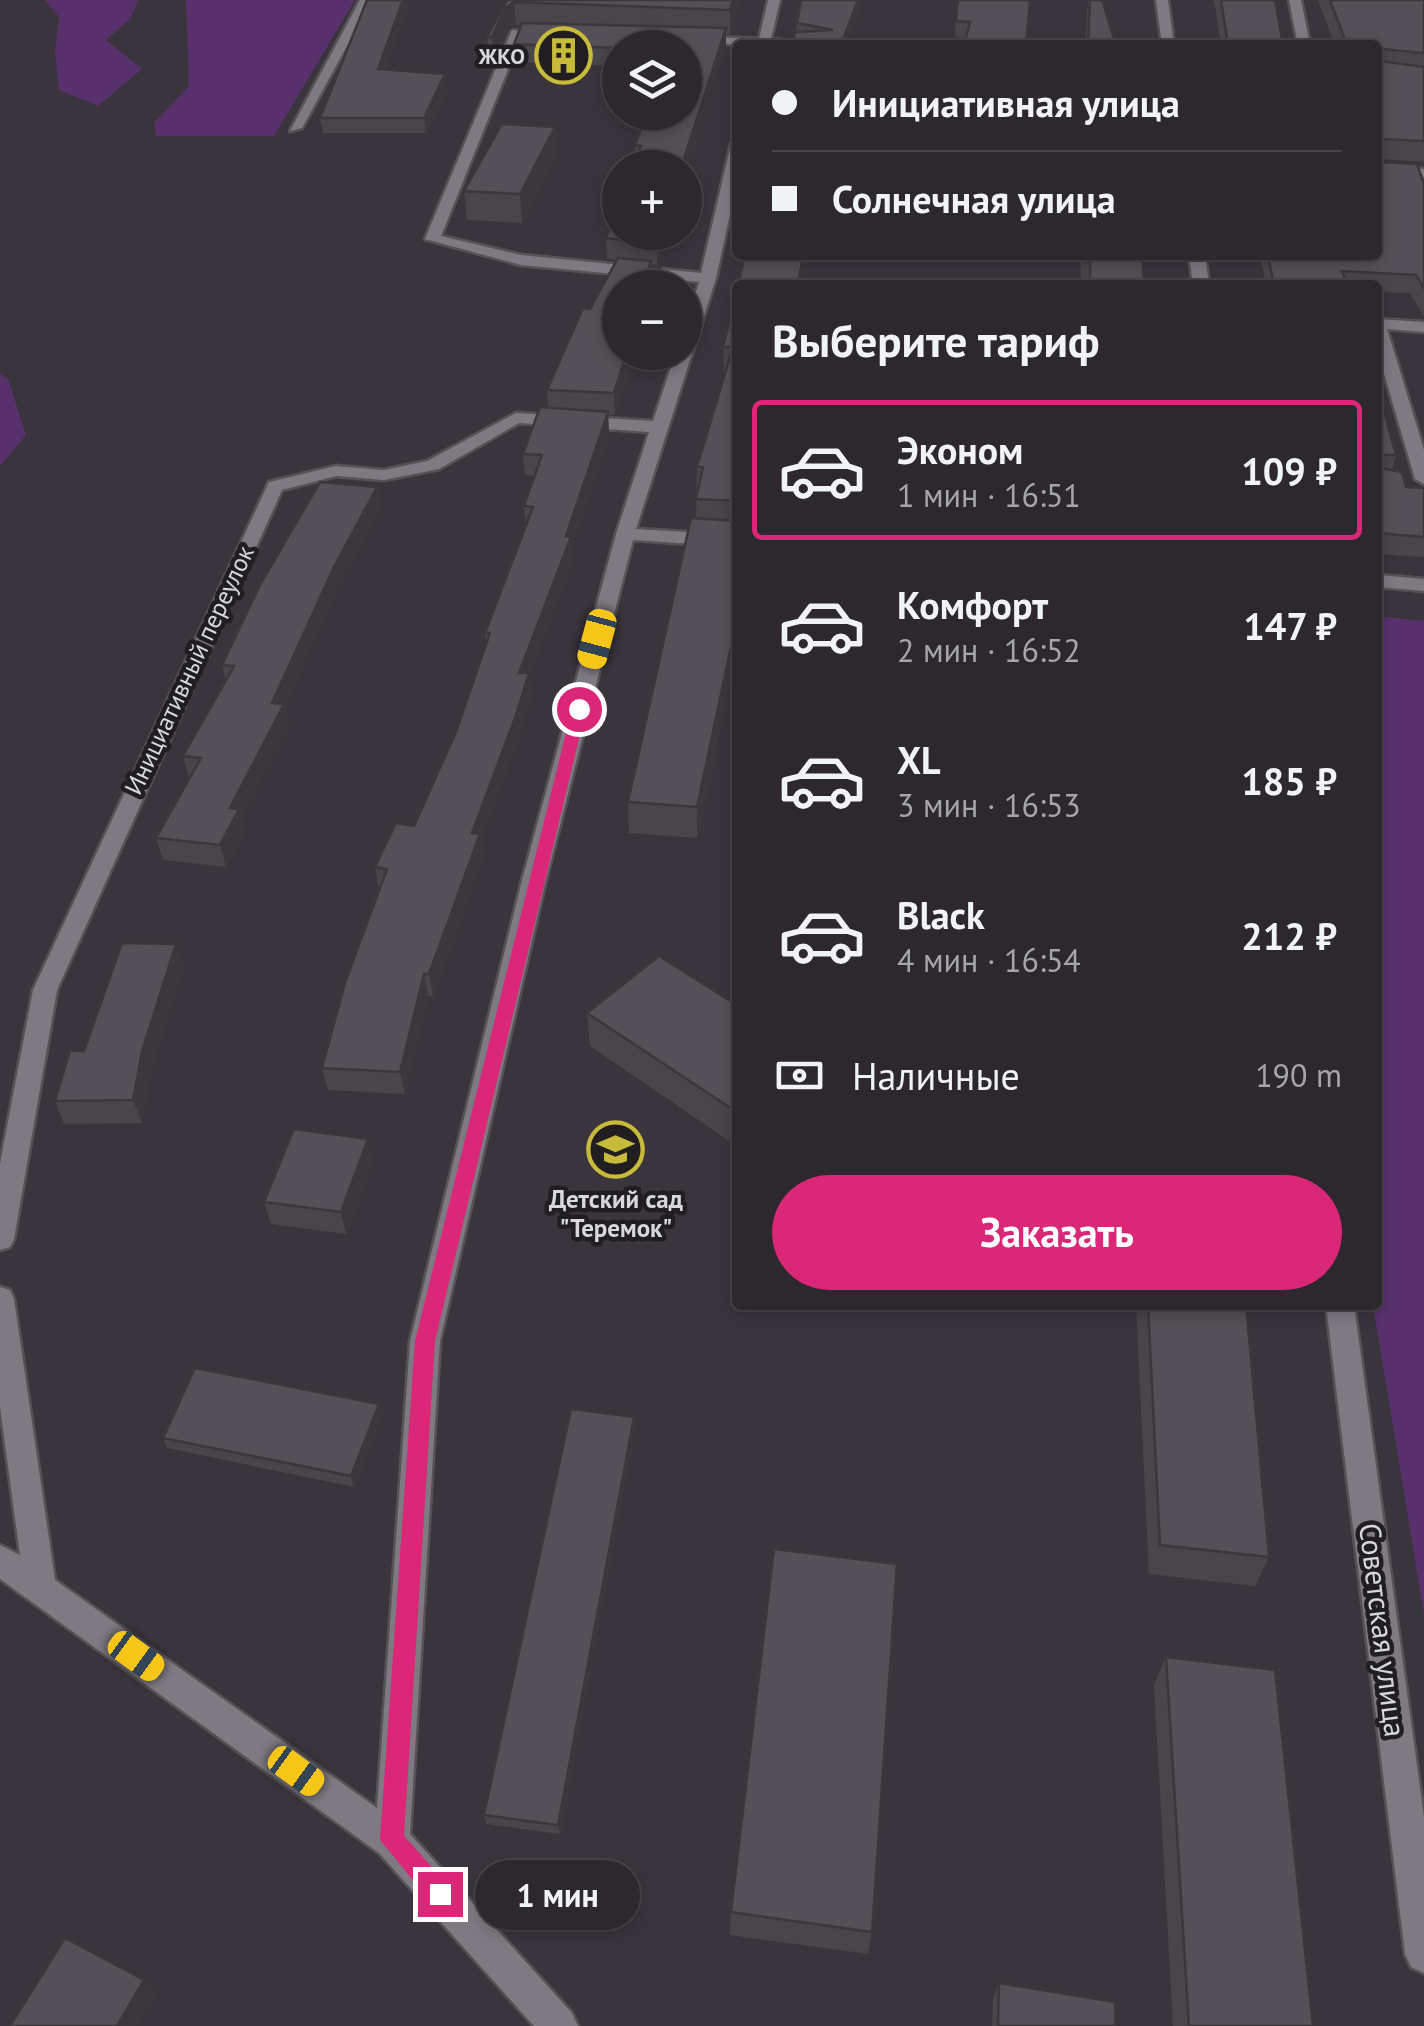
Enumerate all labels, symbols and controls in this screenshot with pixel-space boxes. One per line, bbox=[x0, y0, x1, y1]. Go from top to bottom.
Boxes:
building icon: ЖКО bbox=[534, 26, 594, 86]
map controls bbox=[602, 30, 702, 370]
button: layers bbox=[602, 30, 702, 130]
place label: ЖКО bbox=[478, 42, 525, 70]
text: Инициативная улица bbox=[832, 78, 1180, 127]
button: + bbox=[602, 150, 702, 250]
text: Солнечная улица bbox=[832, 174, 1116, 223]
button: − bbox=[602, 270, 702, 370]
text: Выберите тариф bbox=[772, 311, 1099, 369]
icon: car bbox=[777, 425, 867, 515]
text: Эконом bbox=[897, 425, 1023, 474]
text: 109 ₽ bbox=[1241, 446, 1337, 495]
text: 1 мин · 16:51 bbox=[897, 474, 1081, 516]
street label: Инициативный переулок bbox=[117, 540, 261, 800]
icon: car bbox=[777, 580, 867, 670]
text: Комфорт bbox=[897, 580, 1048, 629]
text: 147 ₽ bbox=[1243, 601, 1337, 650]
car bbox=[575, 606, 619, 672]
text: 2 мин · 16:52 bbox=[897, 629, 1081, 671]
route start bbox=[557, 687, 602, 732]
icon: car bbox=[777, 735, 867, 825]
text: XL bbox=[897, 735, 941, 784]
text: 185 ₽ bbox=[1241, 756, 1337, 805]
text: 3 мин · 16:53 bbox=[897, 784, 1081, 826]
icon: car bbox=[777, 890, 867, 980]
text: Black bbox=[897, 890, 985, 939]
text: 212 ₽ bbox=[1241, 911, 1337, 960]
text: 4 мин · 16:54 bbox=[897, 939, 1081, 981]
icon: cash bbox=[772, 1048, 827, 1103]
text: Наличные bbox=[852, 1051, 1020, 1100]
text: 190 m bbox=[1255, 1054, 1342, 1096]
school or university icon: Детский сад "Теремок" bbox=[586, 1120, 646, 1180]
button: Заказать bbox=[772, 1175, 1342, 1290]
place label: Детский сад "Теремок" bbox=[549, 1183, 683, 1244]
street label: Советская улица bbox=[1351, 1521, 1416, 1739]
car bbox=[103, 1626, 169, 1686]
car bbox=[263, 1741, 329, 1801]
callout: 1 мин bbox=[475, 1859, 640, 1929]
route end bbox=[418, 1872, 463, 1917]
text: 1 мин bbox=[516, 1874, 599, 1916]

